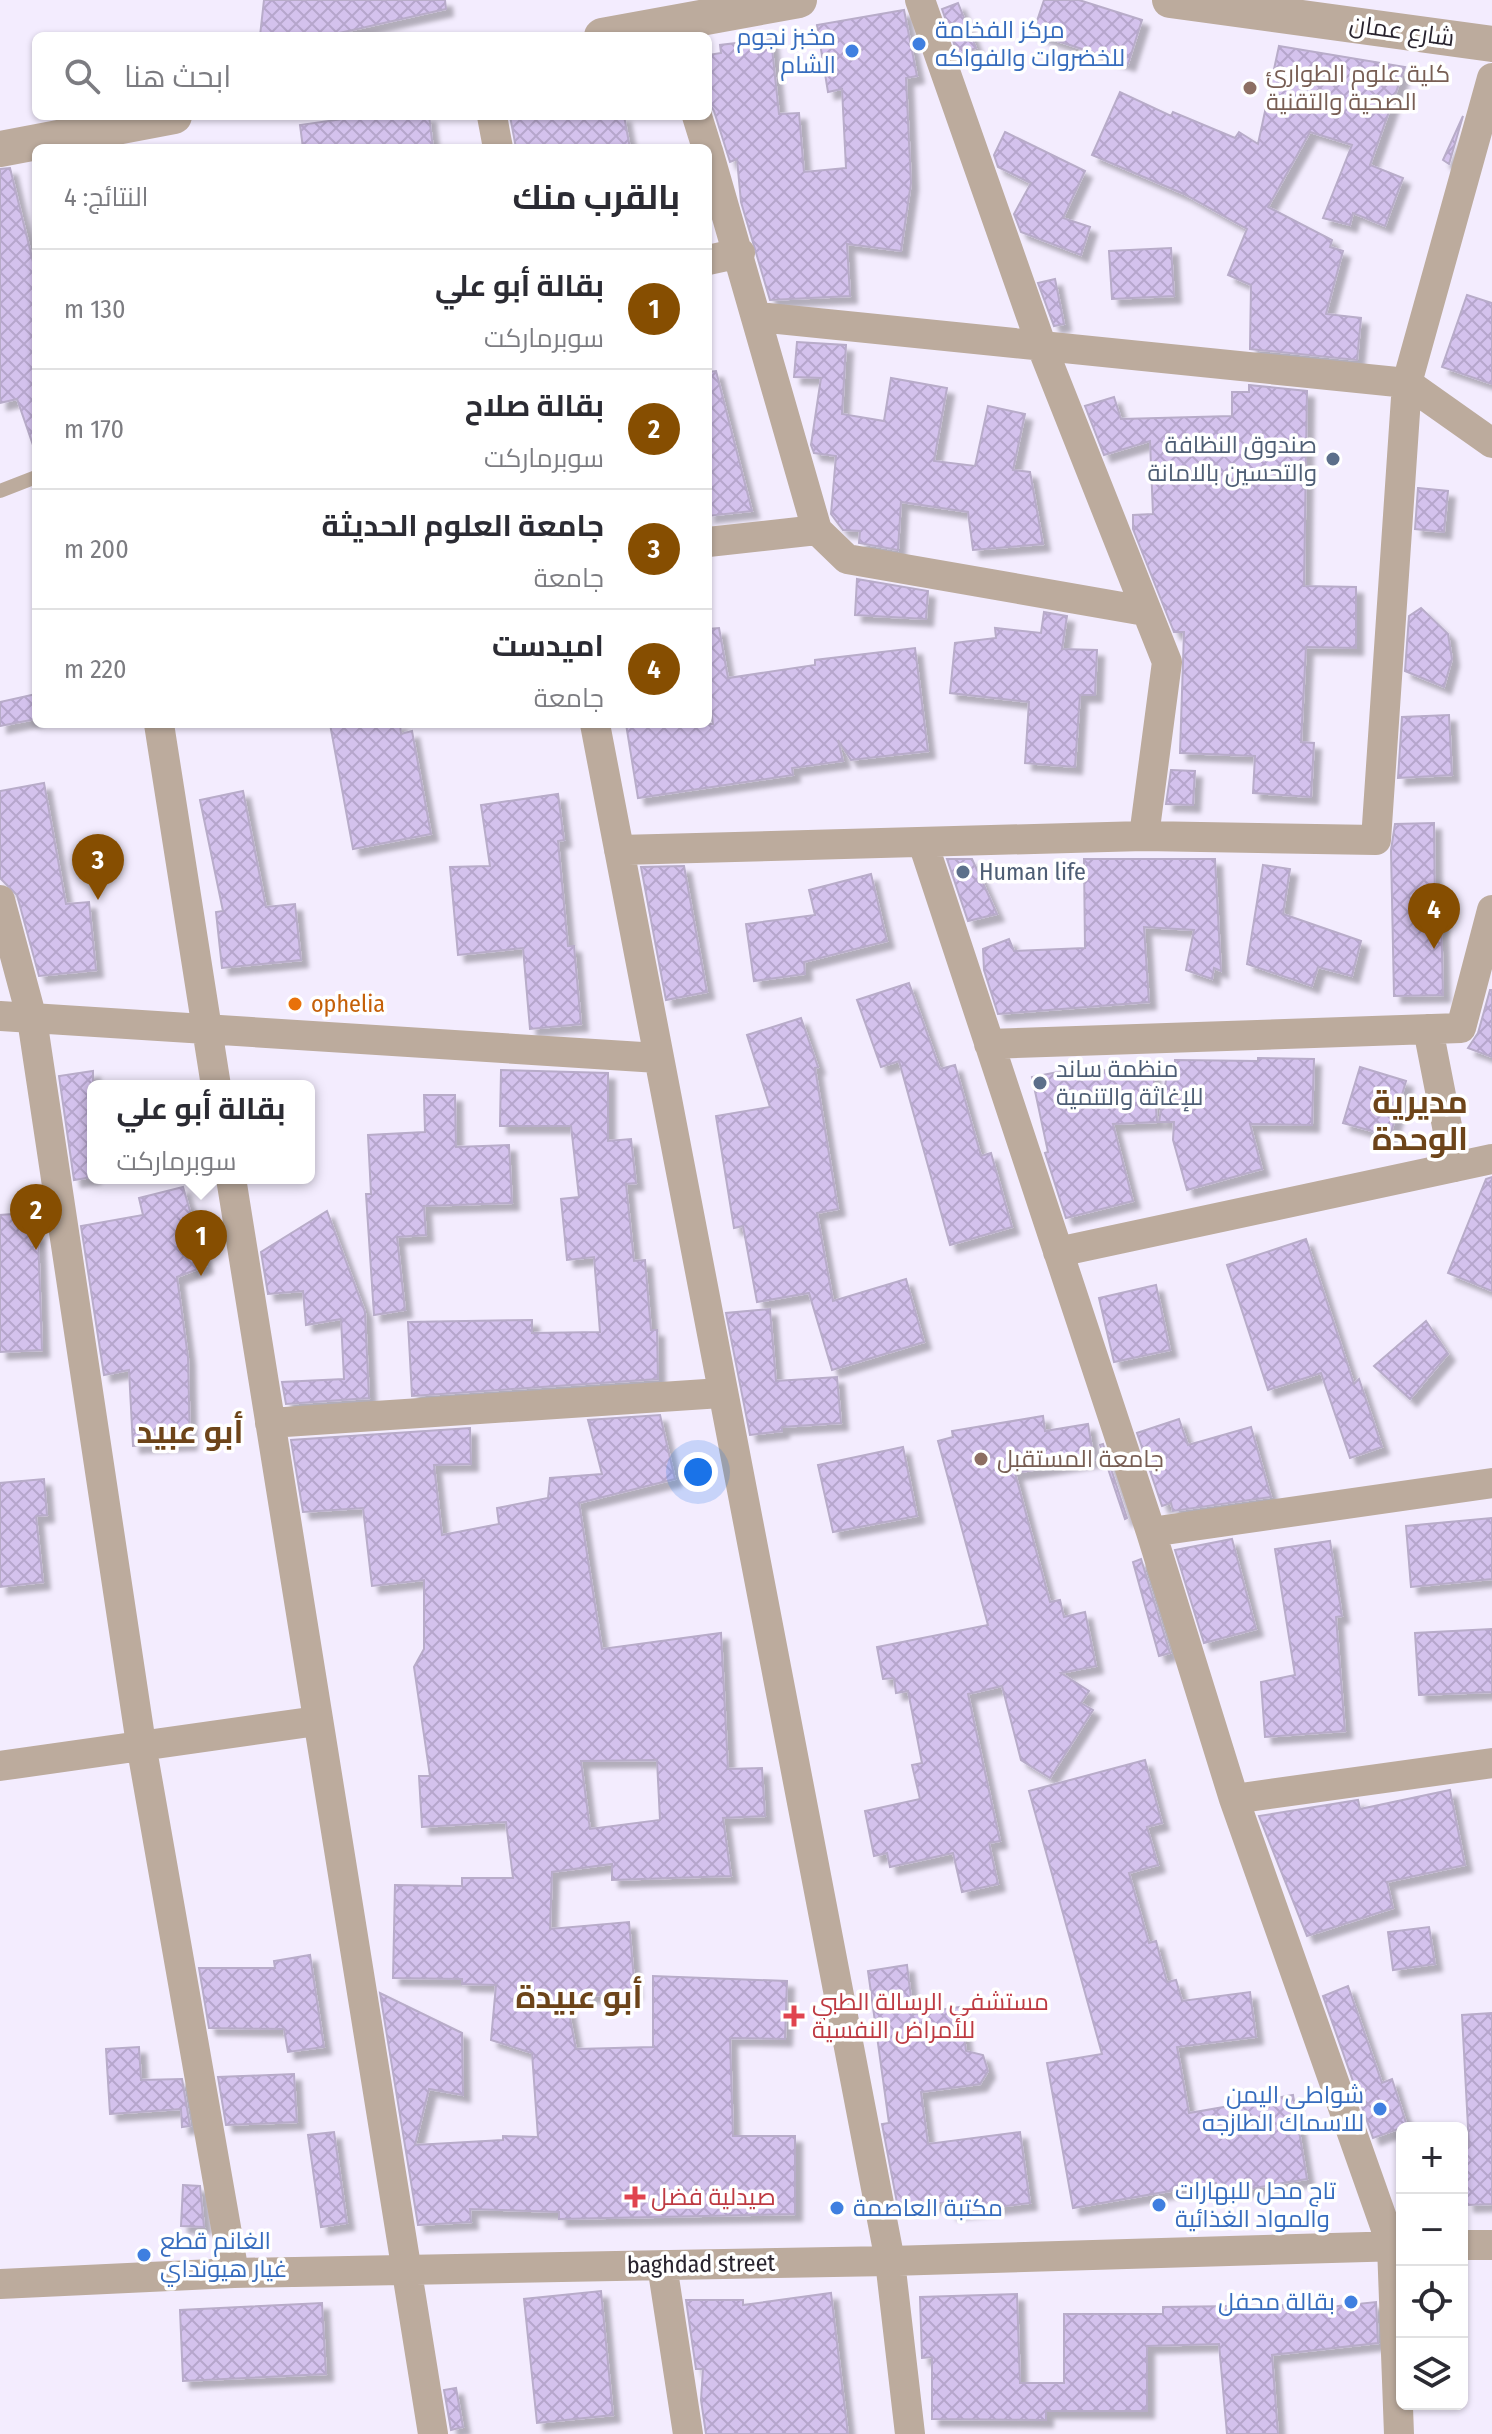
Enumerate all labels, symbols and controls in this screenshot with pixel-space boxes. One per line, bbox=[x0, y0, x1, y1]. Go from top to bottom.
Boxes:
street label: شارع عمان bbox=[1347, 10, 1456, 54]
place label: مركز الفخامة للخضروات والفواكه bbox=[935, 16, 1125, 72]
place label: مخبز نجوم الشام bbox=[736, 23, 836, 81]
search box bbox=[32, 32, 712, 120]
marker: مركز الفخامة للخضروات والفواكه bbox=[910, 35, 928, 53]
marker: مخبز نجوم الشام bbox=[843, 42, 861, 60]
icon: search bbox=[60, 54, 104, 98]
text: ابحث هنا bbox=[124, 59, 231, 95]
place label: كلية علوم الطوارئ الصحية والتقنية bbox=[1266, 60, 1450, 116]
marker: كلية علوم الطوارئ الصحية والتقنية bbox=[1241, 79, 1259, 97]
text: بالقرب منك bbox=[513, 177, 680, 218]
text: النتائج: 4 bbox=[64, 182, 149, 213]
text: بقالة أبو علي bbox=[435, 268, 604, 304]
text: 130 m bbox=[64, 294, 126, 325]
text: 1 bbox=[649, 294, 660, 325]
text: سوبرماركت bbox=[484, 323, 604, 354]
text: بقالة صلاح bbox=[465, 388, 604, 424]
text: 170 m bbox=[64, 414, 124, 445]
text: 2 bbox=[648, 414, 660, 445]
place label: صندوق النظافة والتحسين بالامانة bbox=[1148, 431, 1317, 487]
text: سوبرماركت bbox=[484, 443, 604, 474]
marker: صندوق النظافة والتحسين بالامانة bbox=[1324, 450, 1342, 468]
text: جامعة العلوم الحديثة bbox=[321, 508, 604, 544]
text: 200 m bbox=[64, 534, 129, 565]
text: 3 bbox=[648, 534, 660, 565]
text: جامعة bbox=[534, 563, 604, 594]
text: اميدست bbox=[492, 628, 604, 664]
text: 220 m bbox=[64, 654, 127, 685]
text: 4 bbox=[647, 654, 661, 685]
text: جامعة bbox=[534, 683, 604, 714]
pin: 3 bbox=[72, 834, 124, 900]
place label: Human life bbox=[979, 858, 1086, 886]
marker: Human life bbox=[954, 863, 972, 881]
pin: 4 bbox=[1408, 883, 1460, 949]
place label: ophelia bbox=[311, 990, 385, 1018]
marker: ophelia bbox=[286, 995, 304, 1013]
place label: منظمة ساند للإغاثة والتنمية bbox=[1056, 1055, 1203, 1112]
marker: منظمة ساند للإغاثة والتنمية bbox=[1031, 1074, 1049, 1092]
popup bbox=[87, 1080, 315, 1184]
district label: مديرية الوحدة bbox=[1372, 1083, 1468, 1158]
text: بقالة أبو علي bbox=[117, 1091, 286, 1127]
text: سوبرماركت bbox=[117, 1146, 236, 1177]
pin: 2 bbox=[10, 1184, 62, 1250]
pin: 1 bbox=[175, 1210, 227, 1276]
district label: أبو عبيد bbox=[137, 1411, 243, 1451]
place label: جامعة المستقبل bbox=[997, 1445, 1164, 1473]
marker: جامعة المستقبل bbox=[972, 1450, 990, 1468]
your location bbox=[678, 1452, 718, 1492]
district label: أبو عبيدة bbox=[515, 1976, 643, 2016]
place label: مستشفى الرسالة الطبي للأمراض النفسية bbox=[812, 1988, 1049, 2044]
marker: مستشفى الرسالة الطبي للأمراض النفسية bbox=[783, 2005, 805, 2027]
place label: شواطى اليمن للاسماك الطازجه bbox=[1202, 2081, 1364, 2137]
marker: شواطى اليمن للاسماك الطازجه bbox=[1371, 2100, 1389, 2118]
map controls bbox=[1396, 2122, 1468, 2410]
button: + bbox=[1396, 2122, 1468, 2194]
place label: تاج محل للبهارات والمواد الغذائية bbox=[1175, 2177, 1337, 2233]
place label: صيدلية فضل bbox=[651, 2183, 776, 2211]
marker: صيدلية فضل bbox=[626, 2188, 644, 2206]
place label: مكتبة العاصمة bbox=[853, 2194, 1003, 2222]
button: − bbox=[1396, 2194, 1468, 2266]
marker: تاج محل للبهارات والمواد الغذائية bbox=[1150, 2196, 1168, 2214]
marker: مكتبة العاصمة bbox=[828, 2199, 846, 2217]
place label: الغانم قطع غيار هيونداي bbox=[160, 2227, 288, 2287]
marker: الغانم قطع غيار هيونداي bbox=[135, 2246, 153, 2264]
street label: baghdad street bbox=[627, 2249, 776, 2279]
button: locate bbox=[1396, 2266, 1468, 2338]
place label: بقالة محفل bbox=[1218, 2288, 1335, 2316]
marker: بقالة محفل bbox=[1342, 2293, 1360, 2311]
button: layers bbox=[1396, 2338, 1468, 2410]

